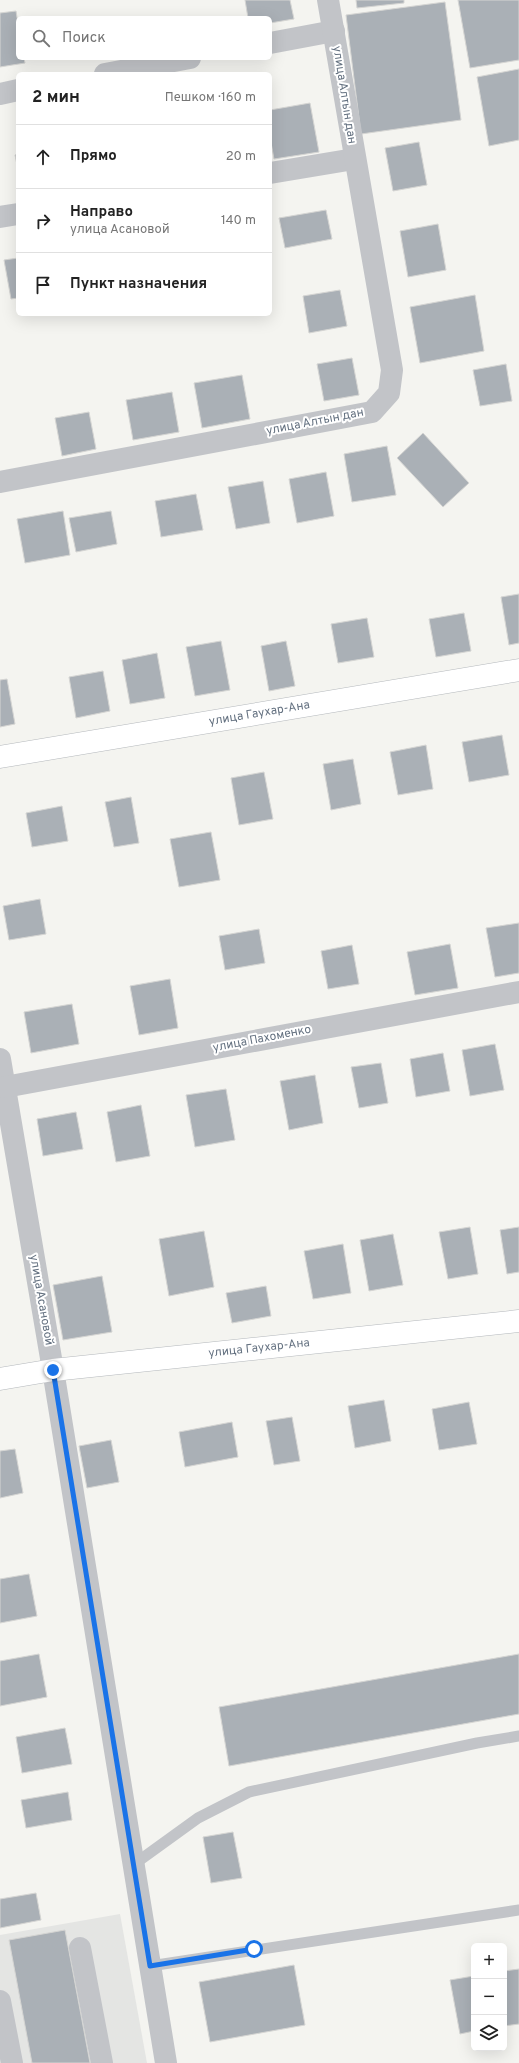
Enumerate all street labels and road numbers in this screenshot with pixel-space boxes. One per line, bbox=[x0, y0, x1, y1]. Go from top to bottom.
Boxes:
street label: улица Алтын дан bbox=[328, 45, 360, 145]
street label: улица Алтын дан bbox=[265, 405, 365, 439]
street label: улица Гаухар-Ана bbox=[208, 697, 311, 730]
street label: улица Пахоменко bbox=[212, 1022, 313, 1056]
street label: улица Асановой bbox=[25, 1253, 57, 1347]
street label: улица Гаухар-Ана bbox=[208, 1335, 311, 1362]

